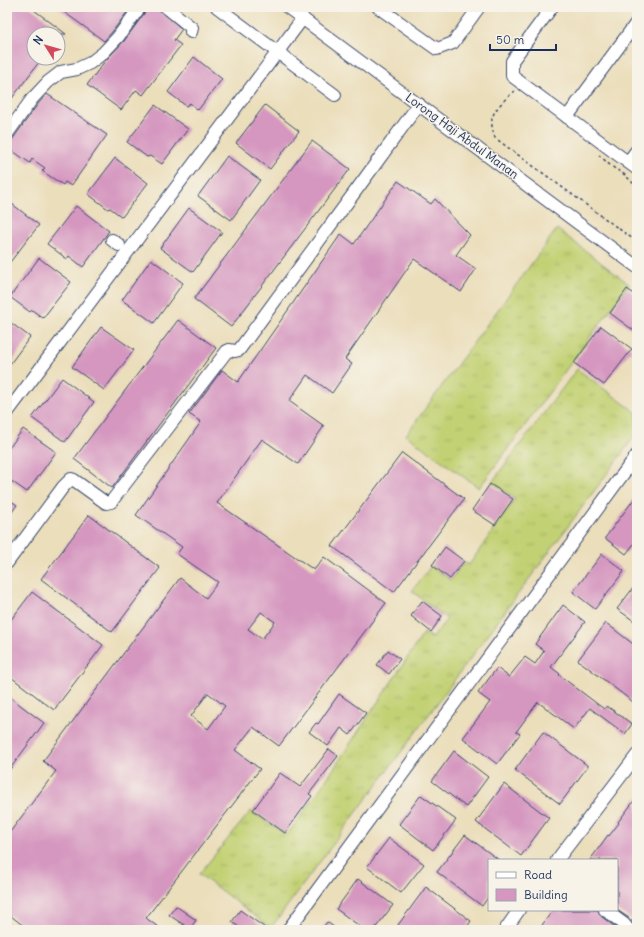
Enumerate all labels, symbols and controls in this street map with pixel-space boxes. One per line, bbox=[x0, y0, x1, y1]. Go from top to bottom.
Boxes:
north arrow bbox=[26, 26, 66, 66]
scale bar bbox=[490, 26, 556, 52]
text: 50 m bbox=[496, 32, 525, 47]
text: N bbox=[30, 33, 46, 47]
street label: Lorong Haji Abdul Manan bbox=[403, 90, 522, 182]
legend bbox=[488, 859, 618, 911]
text: Road bbox=[524, 867, 552, 882]
text: Building bbox=[524, 887, 568, 902]

